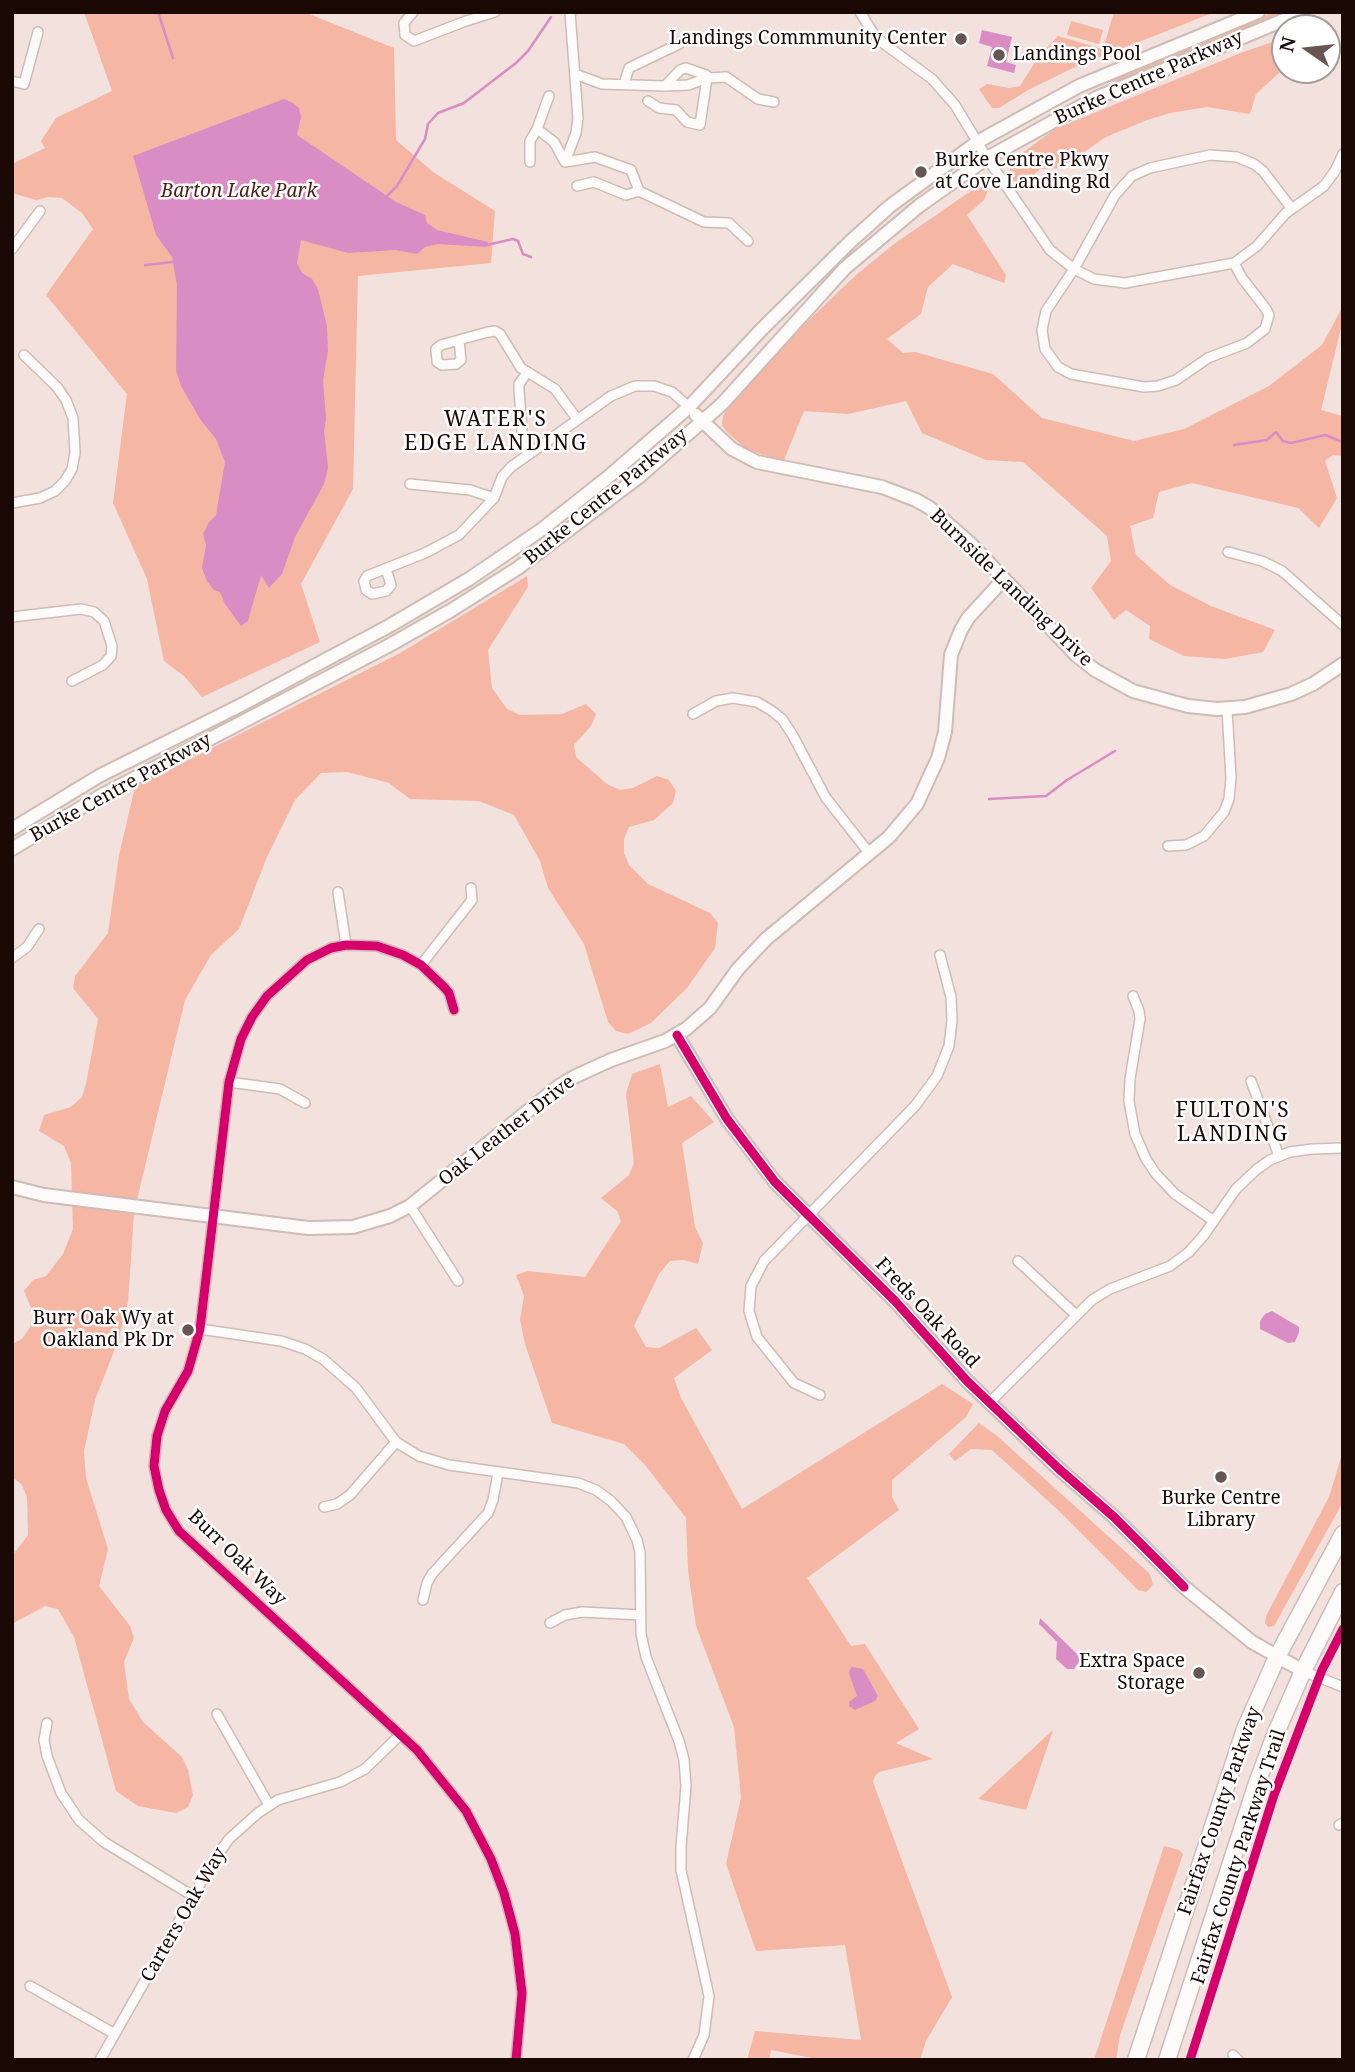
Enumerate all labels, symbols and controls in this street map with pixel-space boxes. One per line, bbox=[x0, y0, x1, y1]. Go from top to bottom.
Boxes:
north arrow bbox=[1271, 14, 1341, 84]
street label: Burke Centre Parkway bbox=[1051, 26, 1247, 130]
place label: Landings Commmunity Center bbox=[669, 28, 947, 50]
marker: Landings Commmunity Center bbox=[953, 31, 969, 47]
text: N bbox=[1273, 34, 1302, 55]
place label: Landings Pool bbox=[1013, 44, 1141, 66]
marker: Landings Pool bbox=[991, 47, 1007, 63]
place label: Burke Centre Pkwy at Cove Landing Rd bbox=[935, 150, 1110, 194]
marker: Burke Centre Pkwy at Cove Landing Rd bbox=[913, 164, 929, 180]
park label: Barton Lake Park bbox=[161, 181, 317, 203]
district label: WATER'S EDGE LANDING bbox=[406, 407, 586, 457]
street label: Burke Centre Parkway bbox=[520, 424, 692, 570]
street label: Burnside Landing Drive bbox=[925, 504, 1097, 672]
street label: Burke Centre Parkway bbox=[26, 729, 216, 847]
street label: Oak Leather Drive bbox=[434, 1071, 580, 1191]
district label: FULTON'S LANDING bbox=[1176, 1098, 1290, 1148]
street label: Freds Oak Road bbox=[870, 1253, 984, 1373]
place label: Burr Oak Wy at Oakland Pk Dr bbox=[33, 1308, 174, 1352]
marker: Burr Oak Wy at Oakland Pk Dr bbox=[180, 1322, 196, 1338]
marker: Burke Centre Library bbox=[1213, 1469, 1229, 1485]
place label: Burke Centre Library bbox=[1161, 1488, 1281, 1532]
street label: Burr Oak Way bbox=[183, 1505, 291, 1611]
place label: Extra Space Storage bbox=[1079, 1651, 1185, 1695]
marker: Extra Space Storage bbox=[1191, 1665, 1207, 1681]
street label: Fairfax County Parkway bbox=[1174, 1704, 1266, 1918]
street label: Fairfax County Parkway Trail bbox=[1187, 1727, 1291, 1987]
street label: Carters Oak Way bbox=[136, 1844, 232, 1986]

